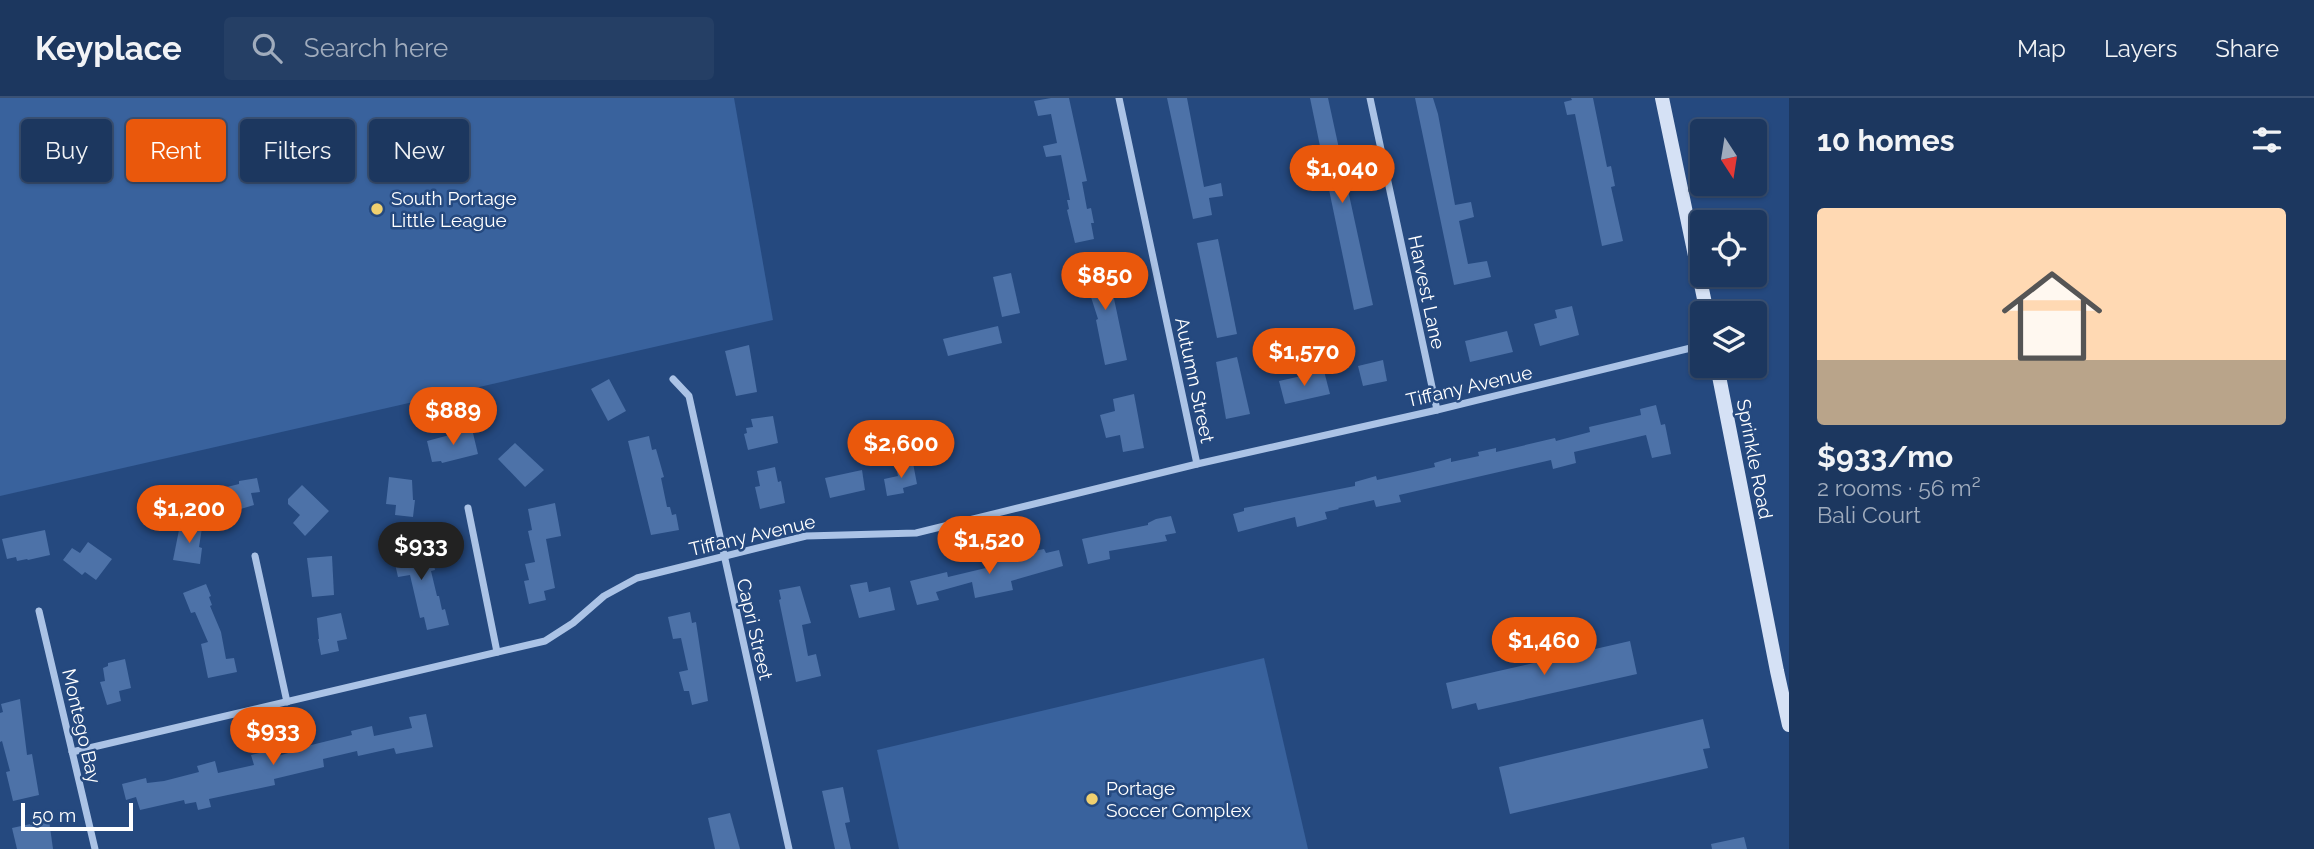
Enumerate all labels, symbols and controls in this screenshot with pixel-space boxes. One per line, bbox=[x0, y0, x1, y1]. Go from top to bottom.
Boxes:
search box bbox=[224, 17, 714, 80]
text: Keyplace bbox=[35, 29, 182, 68]
icon: search bbox=[248, 29, 286, 67]
text: Search here bbox=[304, 33, 448, 63]
text: Map bbox=[2017, 34, 2066, 63]
text: Layers bbox=[2104, 34, 2177, 63]
text: Share bbox=[2215, 34, 2279, 63]
chip: Buy bbox=[21, 119, 112, 182]
chip: Rent bbox=[126, 119, 226, 182]
chip: Filters bbox=[240, 119, 355, 182]
chip: New bbox=[369, 119, 469, 182]
north arrow bbox=[1690, 119, 1768, 196]
map controls bbox=[1690, 119, 1767, 378]
icon: filters bbox=[2248, 121, 2286, 159]
text: 10 homes bbox=[1817, 123, 1954, 158]
pin: $1,040 bbox=[1285, 146, 1399, 205]
text: $1,040 bbox=[1306, 154, 1378, 181]
place label: South Portage Little League bbox=[391, 187, 517, 231]
marker: South Portage Little League bbox=[369, 201, 385, 217]
button: locate bbox=[1690, 210, 1767, 287]
street label: Harvest Lane bbox=[1404, 233, 1450, 351]
pin: $850 bbox=[1064, 252, 1146, 312]
icon: home bbox=[1989, 253, 2115, 379]
text: $850 bbox=[1077, 261, 1133, 288]
button: layers bbox=[1690, 301, 1767, 378]
street label: Autumn Street bbox=[1171, 315, 1219, 445]
pin: $1,570 bbox=[1247, 328, 1361, 388]
text: $1,570 bbox=[1268, 337, 1340, 364]
street label: Tiffany Avenue bbox=[1404, 361, 1534, 411]
pin: $889 bbox=[412, 388, 494, 447]
text: $889 bbox=[425, 396, 481, 423]
street label: Sprinkle Road bbox=[1733, 397, 1777, 521]
pin: $2,600 bbox=[844, 420, 958, 480]
text: $2,600 bbox=[863, 429, 939, 456]
text: $933/mo bbox=[1817, 439, 1953, 474]
text: 2 rooms · 56 m² bbox=[1817, 474, 1981, 501]
pin: $1,200 bbox=[132, 486, 246, 545]
text: $1,200 bbox=[153, 494, 225, 521]
text: Bali Court bbox=[1817, 501, 1921, 528]
street label: Tiffany Avenue bbox=[687, 510, 817, 560]
pin: $1,520 bbox=[932, 517, 1046, 576]
pin: $933 bbox=[380, 522, 462, 582]
text: $1,520 bbox=[953, 525, 1025, 552]
text: $933 bbox=[394, 531, 448, 558]
street label: Capri Street bbox=[733, 576, 777, 682]
pin: $1,460 bbox=[1487, 618, 1601, 677]
text: $1,460 bbox=[1508, 626, 1580, 653]
street label: Montego Bay bbox=[58, 667, 106, 785]
pin: $933 bbox=[232, 708, 314, 767]
text: $933 bbox=[246, 716, 300, 743]
place label: Portage Soccer Complex bbox=[1106, 777, 1251, 821]
marker: Portage Soccer Complex bbox=[1084, 791, 1100, 807]
scale bar bbox=[21, 800, 133, 832]
text: 50 m bbox=[32, 804, 76, 826]

